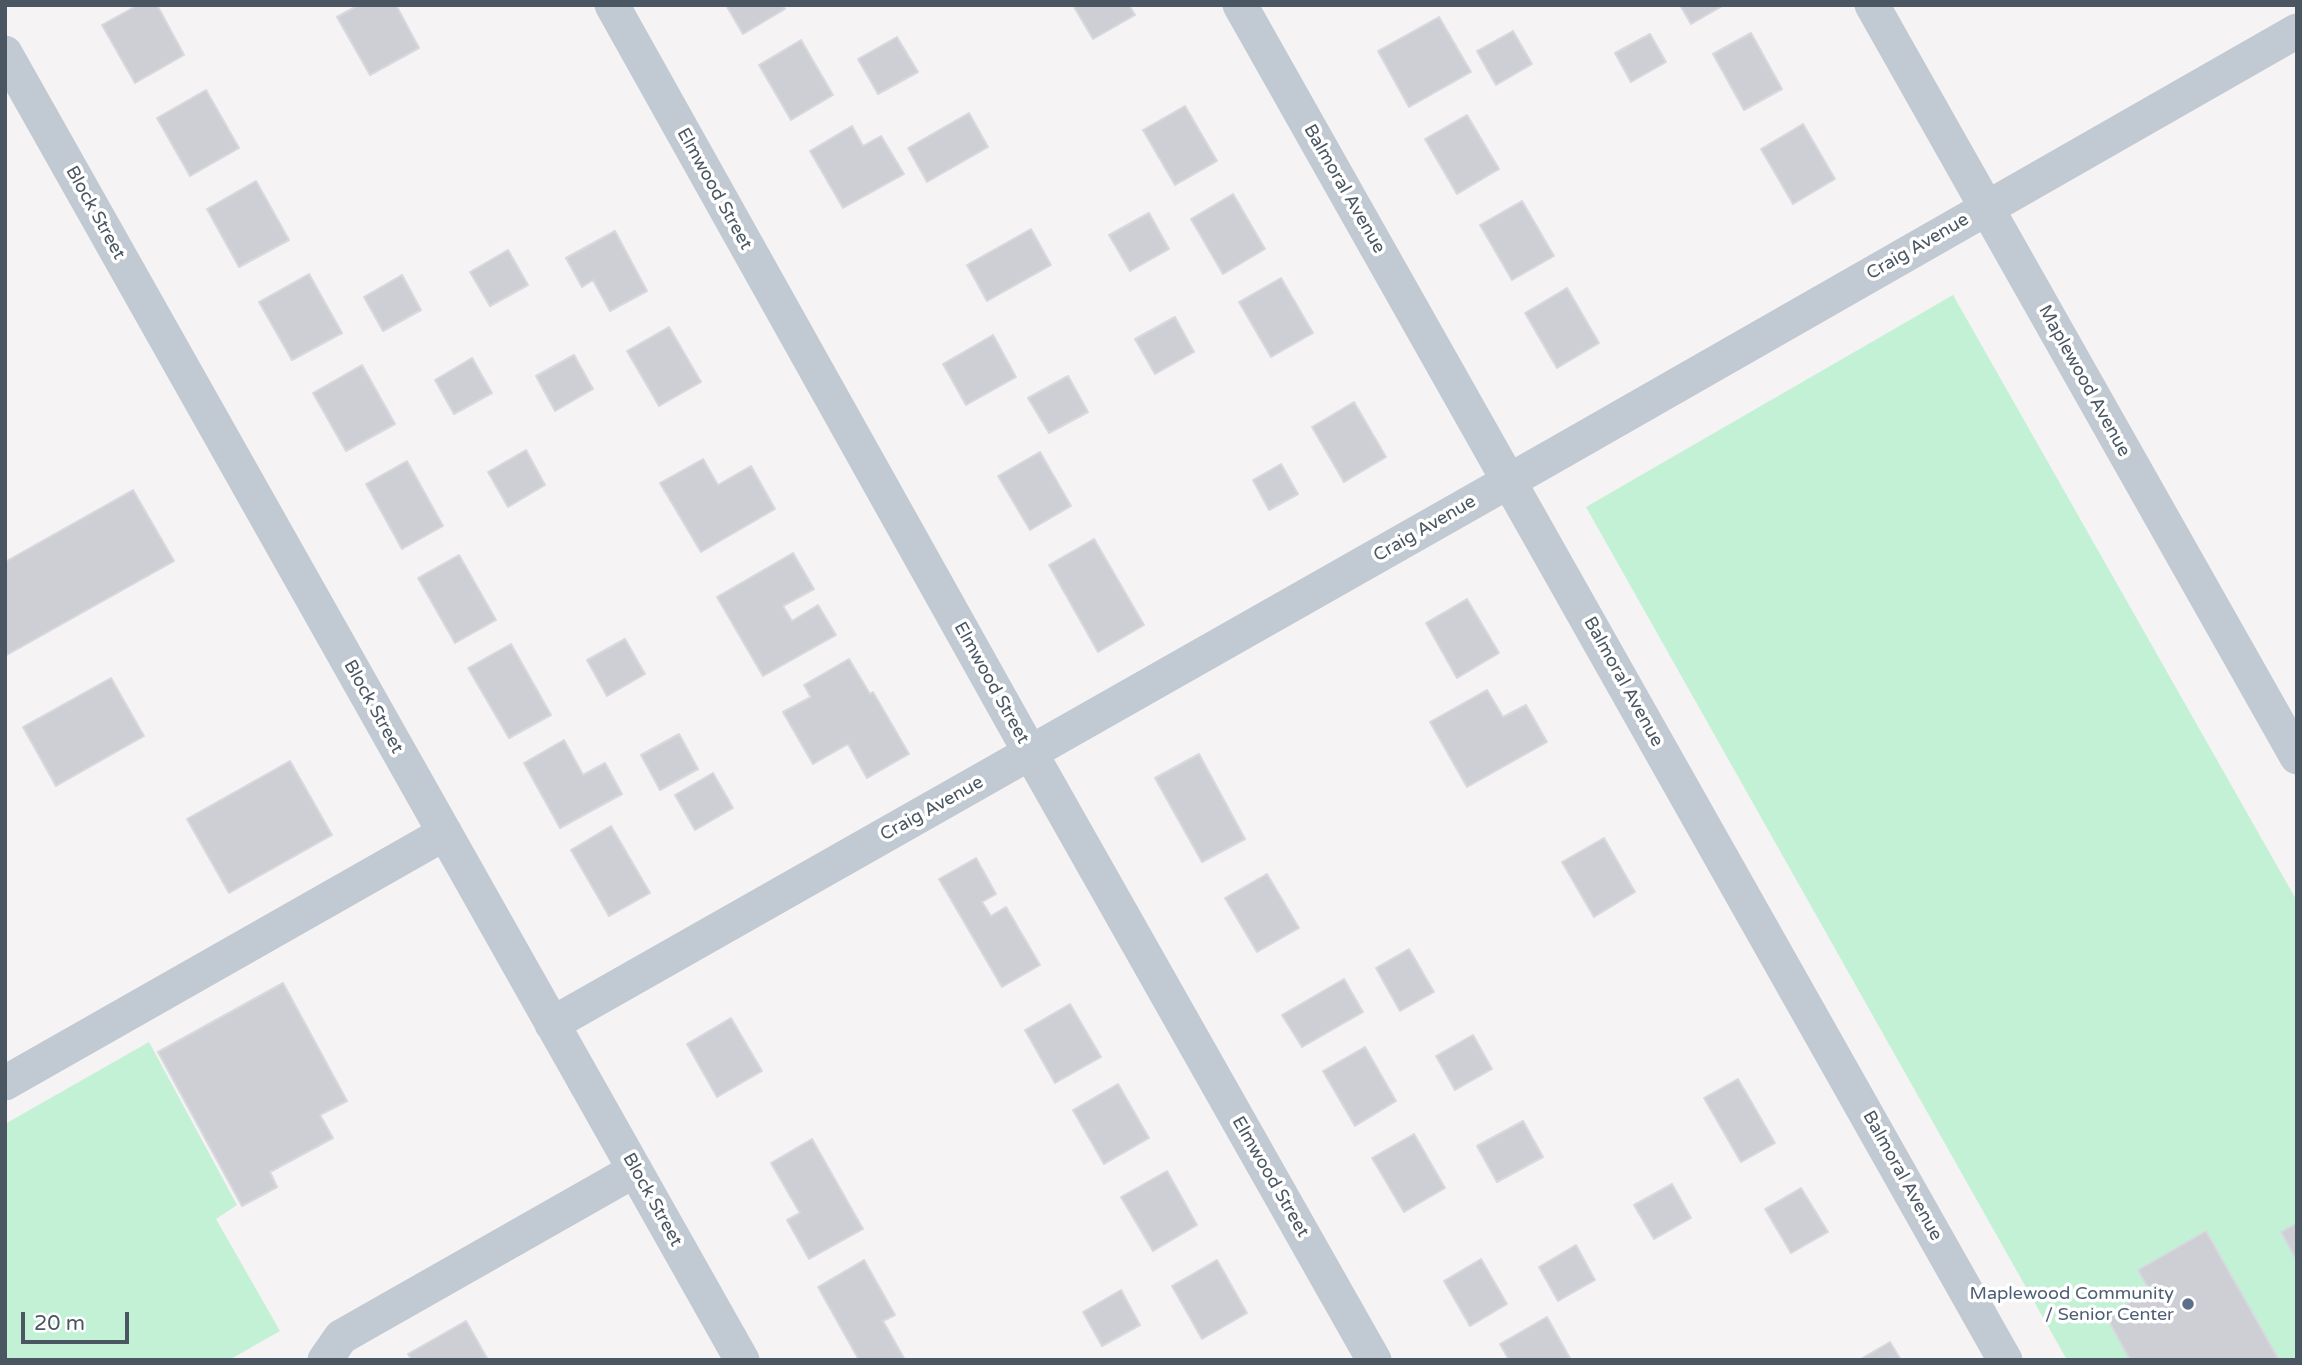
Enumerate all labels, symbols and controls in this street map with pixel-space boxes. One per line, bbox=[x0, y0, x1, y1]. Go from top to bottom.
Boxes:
street label: Balmoral Avenue bbox=[1298, 121, 1390, 257]
street label: Elmwood Street bbox=[672, 124, 756, 254]
street label: Block Street bbox=[61, 163, 129, 263]
street label: Craig Avenue bbox=[1863, 209, 1973, 285]
street label: Maplewood Avenue bbox=[2033, 301, 2135, 461]
street label: Craig Avenue bbox=[1370, 491, 1480, 567]
street label: Balmoral Avenue bbox=[1578, 613, 1668, 751]
street label: Elmwood Street bbox=[949, 618, 1033, 748]
street label: Block Street bbox=[339, 657, 407, 757]
street label: Craig Avenue bbox=[877, 772, 987, 846]
street label: Balmoral Avenue bbox=[1857, 1107, 1947, 1245]
street label: Elmwood Street bbox=[1227, 1113, 1313, 1241]
street label: Block Street bbox=[618, 1150, 686, 1250]
place label: Maplewood Community / Senior Center bbox=[1970, 1283, 2174, 1326]
marker: Maplewood Community / Senior Center bbox=[2180, 1296, 2196, 1312]
scale bar bbox=[24, 1298, 133, 1342]
text: 20 m bbox=[34, 1311, 85, 1336]

